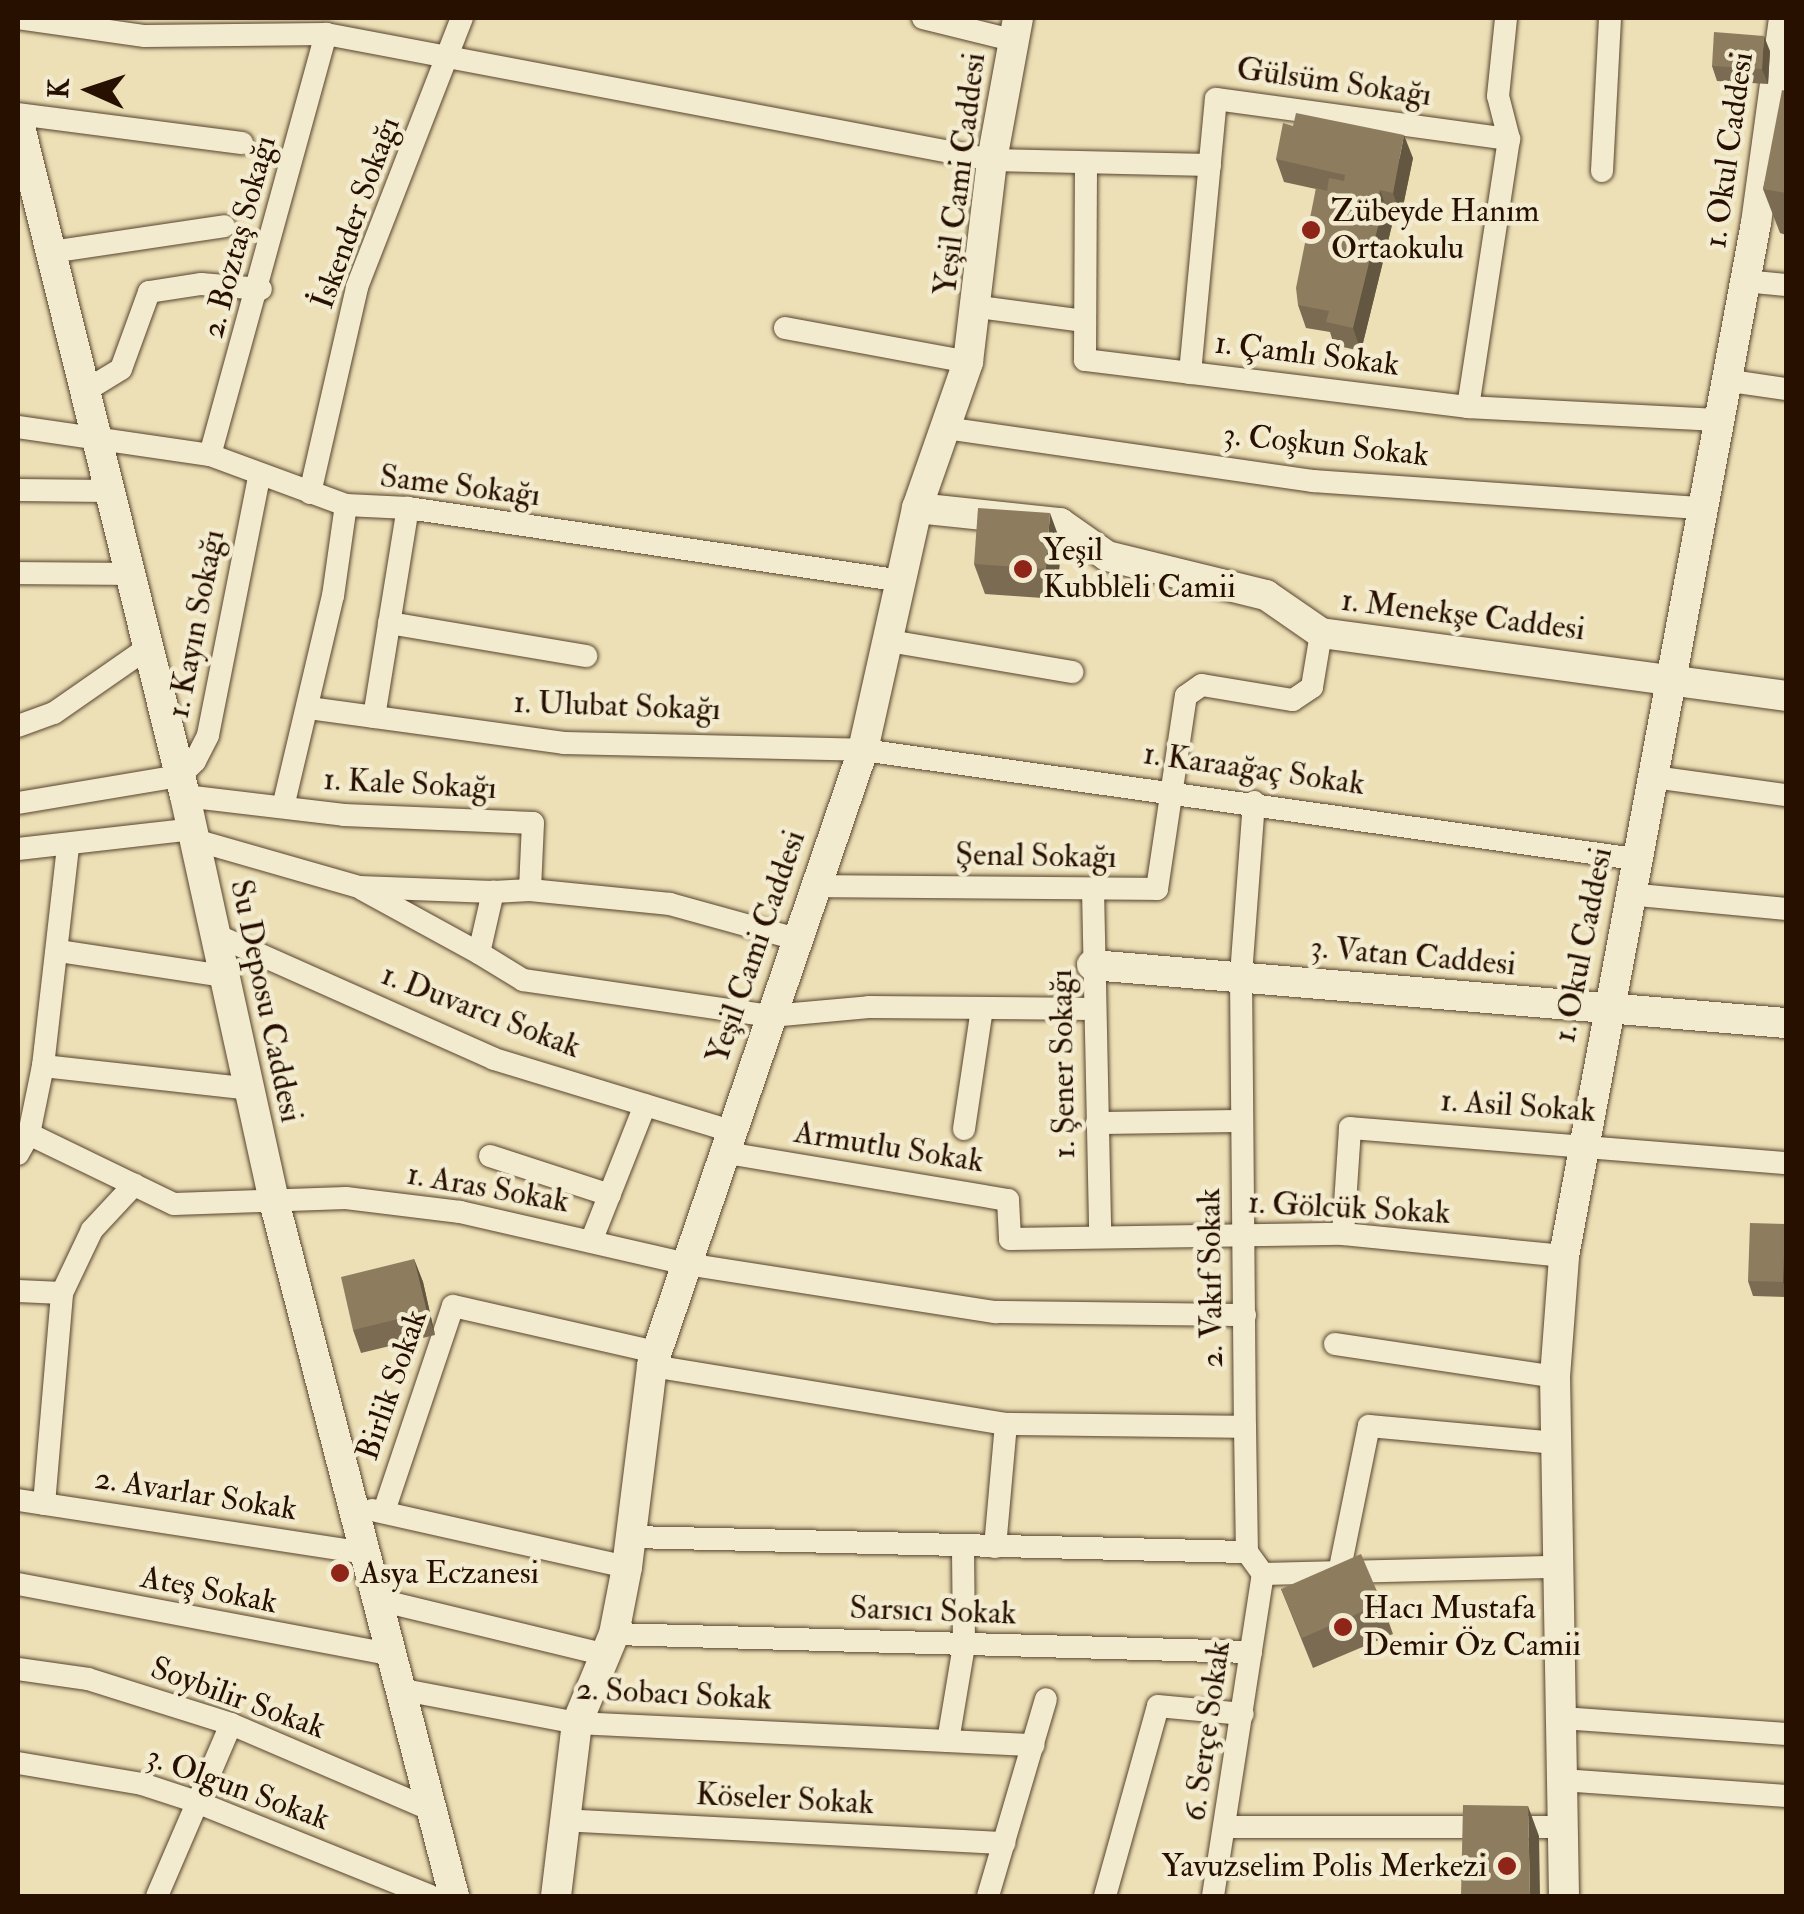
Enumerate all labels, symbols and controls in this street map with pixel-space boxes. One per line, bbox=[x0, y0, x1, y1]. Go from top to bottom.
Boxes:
north arrow bbox=[40, 40, 140, 140]
street label: Gülsüm Sokağı bbox=[1234, 49, 1434, 115]
street label: 1. Okul Caddesi bbox=[1696, 49, 1762, 251]
street label: Yeşil Cami Caddesi bbox=[926, 51, 994, 297]
text: K bbox=[42, 78, 78, 99]
street label: İskender Sokağı bbox=[303, 112, 409, 314]
street label: 2. Boztaş Sokağı bbox=[194, 132, 284, 342]
place label: Zübeyde Hanım Ortaokulu bbox=[1331, 193, 1539, 268]
marker: Zübeyde Hanım Ortaokulu bbox=[1300, 219, 1322, 241]
street label: 1. Çamlı Sokak bbox=[1213, 324, 1401, 384]
street label: 3. Coşkun Sokak bbox=[1221, 415, 1431, 475]
street label: Same Sokağı bbox=[378, 457, 542, 515]
street label: 1. Kayın Sokağı bbox=[159, 527, 233, 721]
place label: Yeşil Kubbleli Camii bbox=[1043, 532, 1236, 607]
marker: Yeşil Kubbleli Camii bbox=[1012, 558, 1034, 580]
street label: 1. Menekşe Caddesi bbox=[1339, 581, 1587, 649]
street label: 1. Ulubat Sokağı bbox=[513, 683, 721, 729]
street label: 1. Karaağaç Sokak bbox=[1141, 734, 1367, 804]
street label: 1. Kale Sokağı bbox=[322, 760, 498, 808]
street label: Yeşil Cami Caddesi bbox=[698, 825, 814, 1069]
street label: Şenal Sokağı bbox=[955, 835, 1117, 877]
street label: 1. Okul Caddesi bbox=[1545, 844, 1621, 1046]
street label: Su Deposu Caddesi bbox=[222, 876, 310, 1126]
street label: 3. Vatan Caddesi bbox=[1309, 928, 1517, 984]
street label: 1. Duvarcı Sokak bbox=[376, 955, 586, 1067]
street label: 1. Şener Sokağı bbox=[1042, 969, 1084, 1159]
street label: 1. Asil Sokak bbox=[1439, 1081, 1597, 1131]
street label: Armutlu Sokak bbox=[791, 1113, 987, 1181]
street label: 1. Aras Sokak bbox=[404, 1155, 572, 1221]
street label: 1. Gölcük Sokak bbox=[1247, 1184, 1451, 1232]
street label: 2. Vakıf Sokak bbox=[1190, 1188, 1232, 1368]
street label: Birlik Sokak bbox=[348, 1305, 436, 1465]
street label: 2. Avarlar Sokak bbox=[92, 1459, 300, 1529]
place label: Asya Eczanesi bbox=[360, 1554, 539, 1592]
street label: Ateş Sokak bbox=[137, 1558, 281, 1622]
marker: Asya Eczanesi bbox=[329, 1562, 351, 1584]
street label: Sarsıcı Sokak bbox=[849, 1589, 1017, 1633]
place label: Hacı Mustafa Demir Öz Camii bbox=[1363, 1590, 1581, 1665]
marker: Hacı Mustafa Demir Öz Camii bbox=[1332, 1616, 1354, 1638]
street label: 6. Serçe Sokak bbox=[1175, 1638, 1239, 1824]
street label: Soybilir Sokak bbox=[145, 1649, 331, 1747]
street label: 2. Sobacı Sokak bbox=[575, 1670, 773, 1718]
street label: 3. Olgun Sokak bbox=[141, 1737, 335, 1839]
street label: Köseler Sokak bbox=[695, 1775, 875, 1823]
place label: Yavuzselim Polis Merkezi bbox=[1161, 1847, 1487, 1885]
marker: Yavuzselim Polis Merkezi bbox=[1496, 1855, 1518, 1877]

